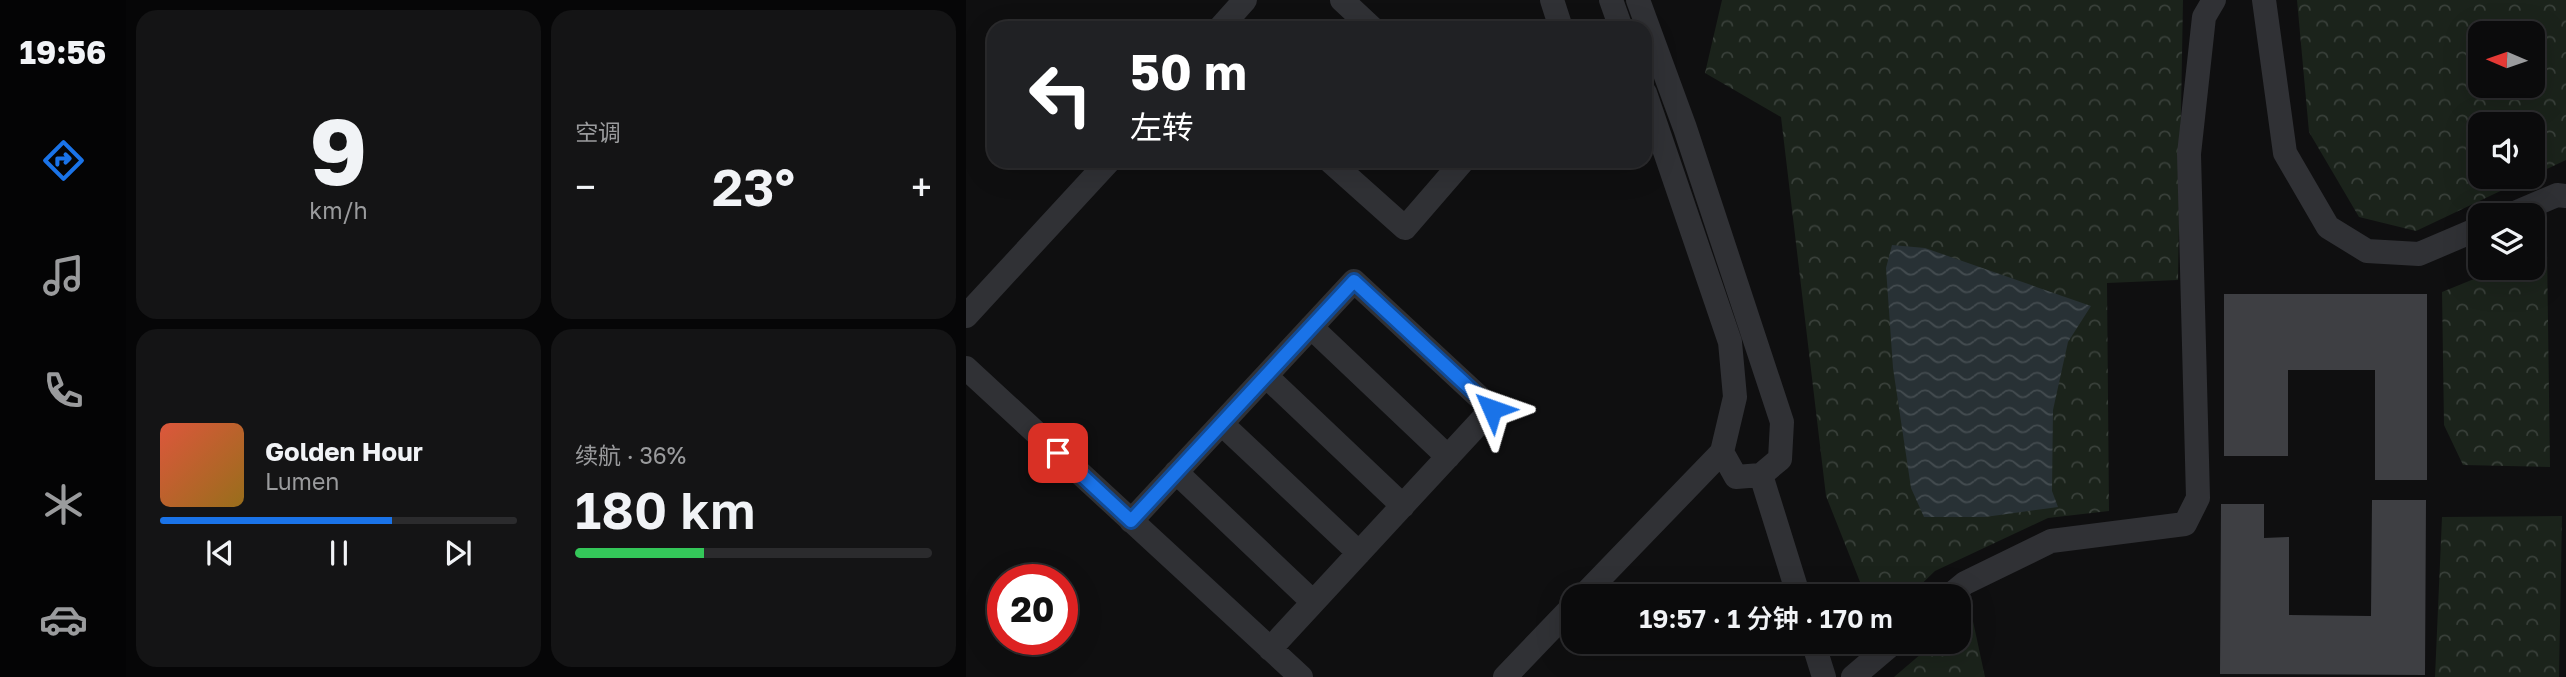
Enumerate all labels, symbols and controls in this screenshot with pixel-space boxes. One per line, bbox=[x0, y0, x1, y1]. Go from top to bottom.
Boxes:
north arrow bbox=[2468, 21, 2544, 98]
map controls bbox=[2468, 21, 2545, 280]
text: 19:56 bbox=[20, 33, 106, 71]
text: 50 m bbox=[1130, 42, 1247, 101]
icon: left bbox=[1015, 49, 1106, 140]
text: 9 bbox=[310, 96, 367, 205]
text: 左转 bbox=[1130, 108, 1194, 146]
button: sound bbox=[2468, 112, 2545, 189]
text: 空调 bbox=[575, 118, 621, 146]
icon: directions bbox=[39, 136, 88, 185]
text: 23° bbox=[712, 155, 795, 217]
text: − bbox=[575, 164, 596, 209]
text: + bbox=[911, 164, 932, 209]
text: km/h bbox=[309, 196, 368, 224]
button: layers bbox=[2468, 203, 2545, 280]
icon: music bbox=[39, 251, 88, 300]
icon: phone bbox=[39, 366, 88, 415]
position arrow bbox=[1455, 372, 1529, 446]
pin bbox=[1028, 423, 1088, 483]
icon: arrive bbox=[1039, 434, 1077, 472]
text: Golden Hour bbox=[265, 436, 423, 467]
text: 续航 · 36% bbox=[575, 441, 686, 469]
text: Lumen bbox=[265, 467, 339, 495]
text: 180 km bbox=[575, 478, 756, 540]
icon: climate bbox=[39, 480, 88, 529]
icon: previous bbox=[201, 534, 239, 572]
icon: pause bbox=[320, 534, 358, 572]
icon: next bbox=[439, 534, 477, 572]
speed limit sign: 20 bbox=[987, 564, 1078, 655]
icon: car bbox=[39, 595, 88, 644]
text: 19:57 · 1 分钟 · 170 m bbox=[1639, 603, 1893, 634]

